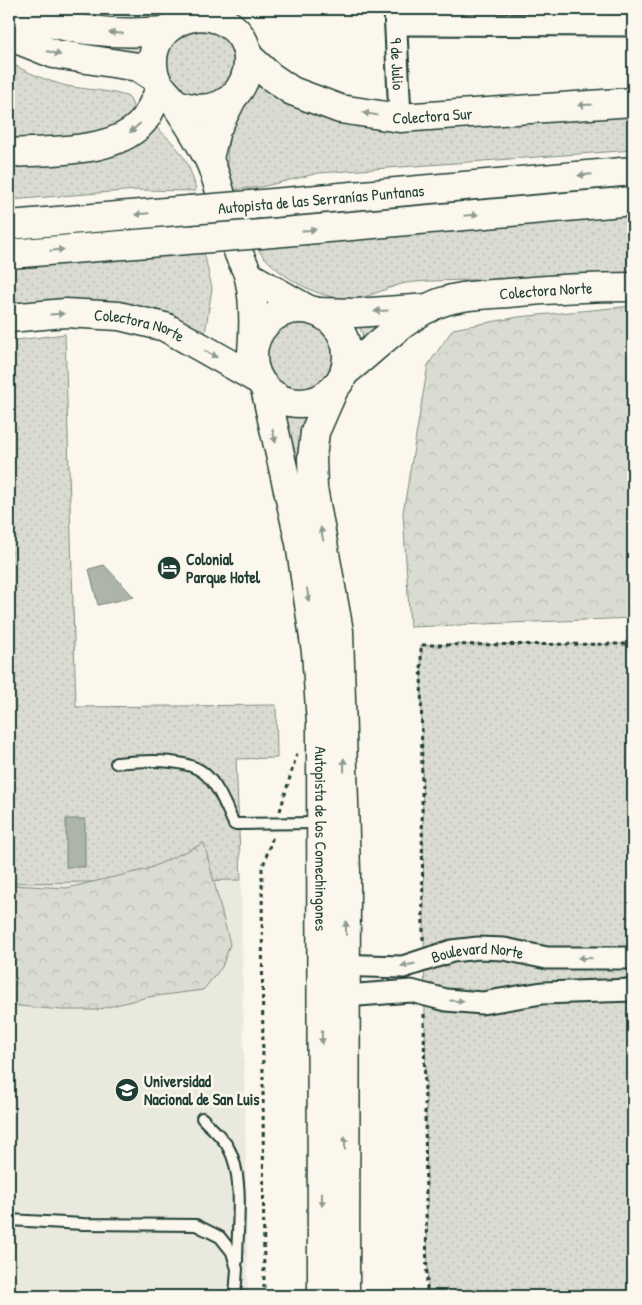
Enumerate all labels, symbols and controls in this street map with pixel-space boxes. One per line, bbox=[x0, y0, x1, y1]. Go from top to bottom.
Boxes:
one-way arrow bbox=[108, 28, 124, 36]
street label: 9 de Julio bbox=[385, 37, 410, 91]
one-way arrow bbox=[47, 49, 62, 57]
street label: Colectora Sur bbox=[391, 102, 473, 129]
one-way arrow bbox=[576, 102, 592, 110]
one-way arrow bbox=[362, 109, 378, 117]
one-way arrow bbox=[129, 122, 141, 134]
one-way arrow bbox=[576, 172, 592, 180]
street label: Autopista de las Serranías Puntanas bbox=[217, 179, 425, 219]
one-way arrow bbox=[133, 211, 149, 219]
one-way arrow bbox=[463, 211, 479, 219]
one-way arrow bbox=[302, 226, 318, 234]
one-way arrow bbox=[50, 246, 66, 254]
street label: Colectora Norte bbox=[499, 277, 593, 305]
street label: Colectora Norte bbox=[94, 304, 189, 347]
one-way arrow bbox=[372, 307, 388, 315]
one-way arrow bbox=[50, 310, 66, 318]
one-way arrow bbox=[205, 349, 218, 358]
one-way arrow bbox=[270, 428, 278, 444]
one-way arrow bbox=[317, 526, 325, 542]
place label: Colonial Parque Hotel bbox=[186, 548, 261, 589]
hotel icon: Colonial Parque Hotel bbox=[156, 555, 182, 581]
one-way arrow bbox=[304, 587, 312, 603]
street label: Autopista de los Comechingones bbox=[310, 746, 332, 931]
one-way arrow bbox=[340, 757, 348, 773]
one-way arrow bbox=[342, 919, 350, 935]
street label: Boulevard Norte bbox=[428, 937, 526, 968]
one-way arrow bbox=[576, 954, 592, 962]
one-way arrow bbox=[399, 962, 415, 970]
one-way arrow bbox=[449, 997, 465, 1005]
one-way arrow bbox=[318, 1029, 326, 1045]
place label: Universidad Nacional de San Luis bbox=[144, 1070, 260, 1110]
school or university icon: Universidad Nacional de San Luis bbox=[114, 1077, 140, 1103]
one-way arrow bbox=[341, 1134, 349, 1150]
one-way arrow bbox=[318, 1191, 326, 1207]

